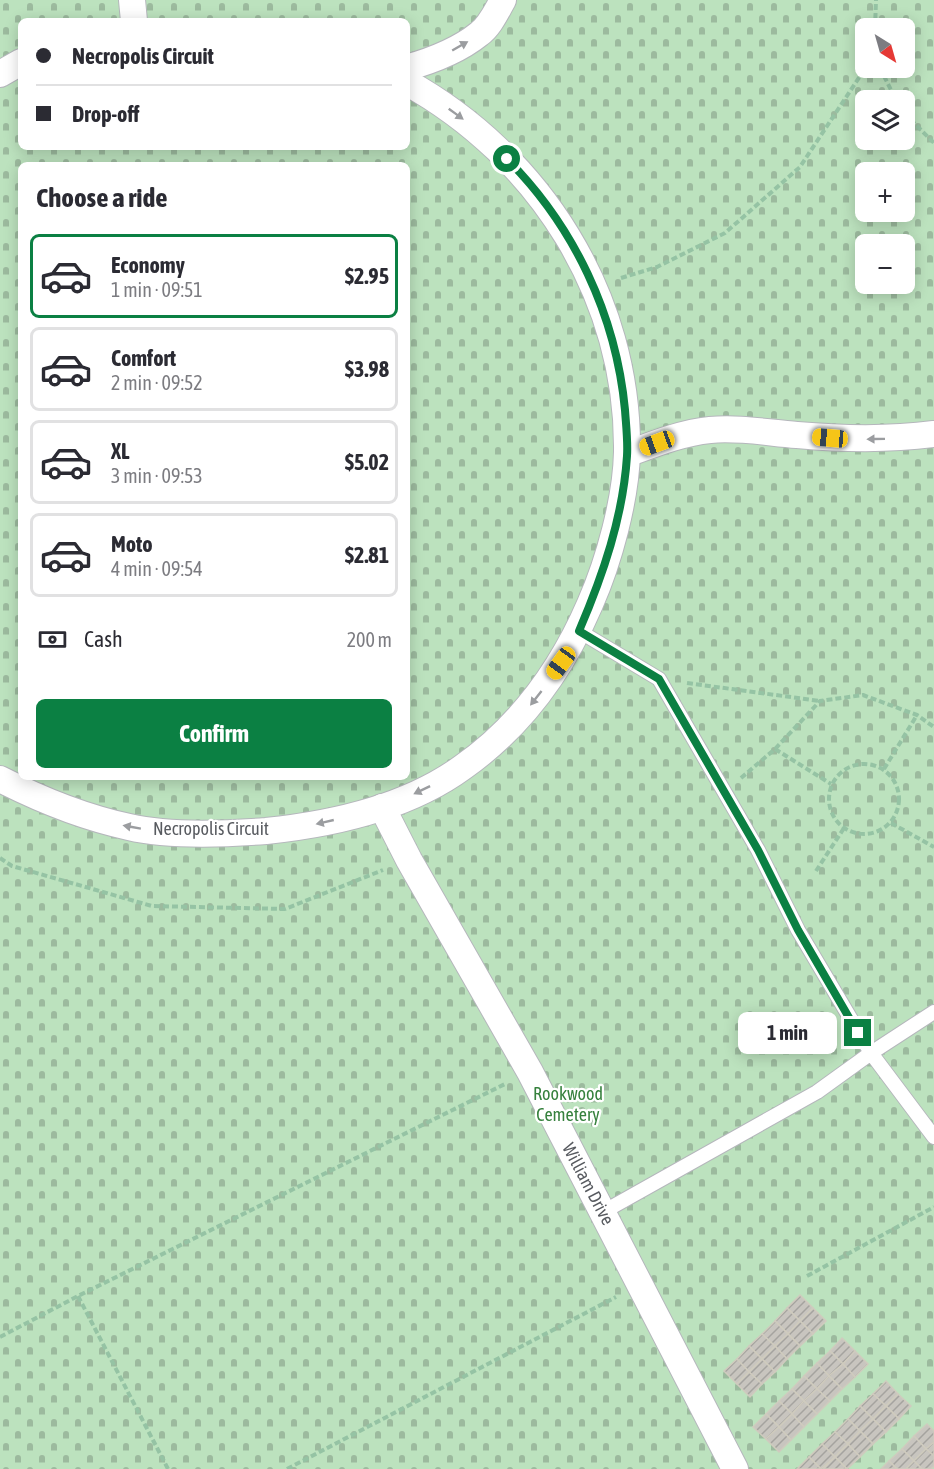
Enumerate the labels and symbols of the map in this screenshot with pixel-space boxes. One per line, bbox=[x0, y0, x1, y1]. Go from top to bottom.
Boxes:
north arrow bbox=[855, 18, 915, 78]
one-way arrow bbox=[452, 40, 468, 51]
one-way arrow bbox=[448, 107, 463, 119]
route start bbox=[493, 145, 520, 172]
car bbox=[811, 427, 849, 449]
car bbox=[637, 428, 677, 458]
one-way arrow bbox=[866, 434, 885, 443]
car bbox=[543, 643, 579, 683]
one-way arrow bbox=[530, 690, 542, 705]
one-way arrow bbox=[414, 786, 431, 795]
street label: Necropolis Circuit bbox=[153, 818, 269, 839]
one-way arrow bbox=[316, 818, 335, 827]
one-way arrow bbox=[122, 822, 141, 831]
callout: 1 min bbox=[738, 1012, 837, 1054]
route end bbox=[844, 1019, 871, 1046]
park label: Rookwood Cemetery bbox=[533, 1083, 603, 1125]
street label: William Drive bbox=[558, 1139, 619, 1228]

